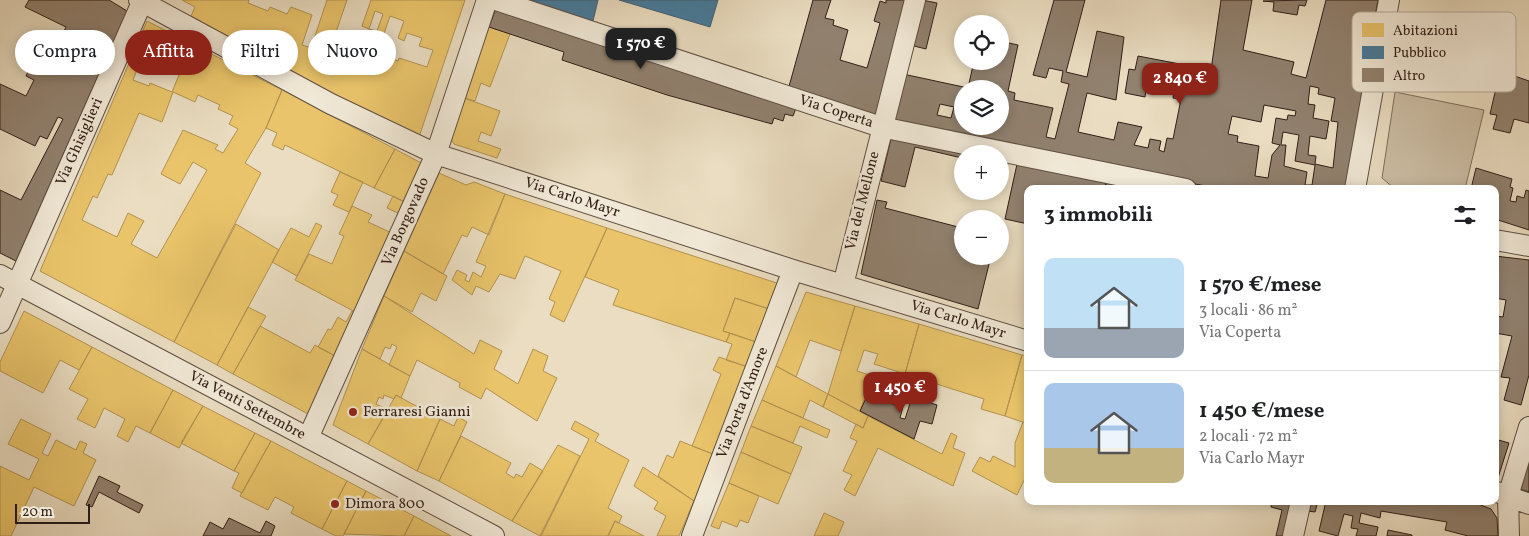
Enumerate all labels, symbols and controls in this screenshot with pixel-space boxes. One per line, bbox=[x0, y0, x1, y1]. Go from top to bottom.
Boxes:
legend bbox=[1352, 12, 1516, 92]
map controls bbox=[954, 15, 1009, 265]
button: locate bbox=[954, 15, 1009, 70]
text: Abitazioni bbox=[1393, 22, 1458, 41]
pin: 1 570 € bbox=[595, 28, 687, 70]
chip: Compra bbox=[15, 30, 115, 75]
chip: Affitta bbox=[125, 30, 212, 75]
chip: Filtri bbox=[222, 30, 298, 75]
chip: Nuovo bbox=[308, 30, 396, 75]
text: 1 570 € bbox=[616, 33, 666, 55]
text: Pubblico bbox=[1393, 44, 1446, 63]
pin: 2 840 € bbox=[1134, 62, 1226, 105]
text: Altro bbox=[1393, 67, 1425, 86]
text: 2 840 € bbox=[1153, 68, 1207, 90]
button: layers bbox=[954, 80, 1009, 135]
street label: Via Coperta bbox=[796, 90, 876, 134]
street label: Via Ghisiglieri bbox=[51, 95, 109, 189]
button: + bbox=[954, 145, 1009, 200]
street label: Via del Mellone bbox=[841, 149, 885, 253]
street label: Via Carlo Mayr bbox=[522, 173, 622, 223]
street label: Via Borgovado bbox=[377, 174, 435, 270]
text: 3 immobili bbox=[1044, 201, 1153, 230]
icon: filters bbox=[1451, 201, 1479, 229]
button: − bbox=[954, 210, 1009, 265]
text: 1 570 €/mese bbox=[1199, 271, 1322, 300]
icon: home bbox=[1084, 278, 1144, 338]
street label: Via Carlo Mayr bbox=[908, 295, 1008, 345]
text: 3 locali · 86 m² bbox=[1199, 300, 1297, 322]
text: Via Coperta bbox=[1199, 322, 1281, 344]
street label: Via Porta d'Amore bbox=[712, 344, 774, 462]
street label: Via Venti Settembre bbox=[185, 366, 309, 446]
pin: 1 450 € bbox=[854, 372, 946, 414]
text: 1 450 € bbox=[874, 377, 926, 399]
text: 1 450 €/mese bbox=[1199, 397, 1325, 426]
place label: Ferraresi Gianni bbox=[363, 402, 471, 423]
icon: home bbox=[1084, 403, 1144, 463]
marker: Ferraresi Gianni bbox=[347, 406, 359, 418]
text: 2 locali · 72 m² bbox=[1199, 426, 1298, 448]
text: Via Carlo Mayr bbox=[1199, 448, 1305, 470]
place label: Dimora 800 bbox=[345, 494, 424, 515]
marker: Dimora 800 bbox=[329, 498, 341, 510]
scale bar bbox=[15, 501, 90, 524]
text: 20 m bbox=[22, 503, 53, 522]

